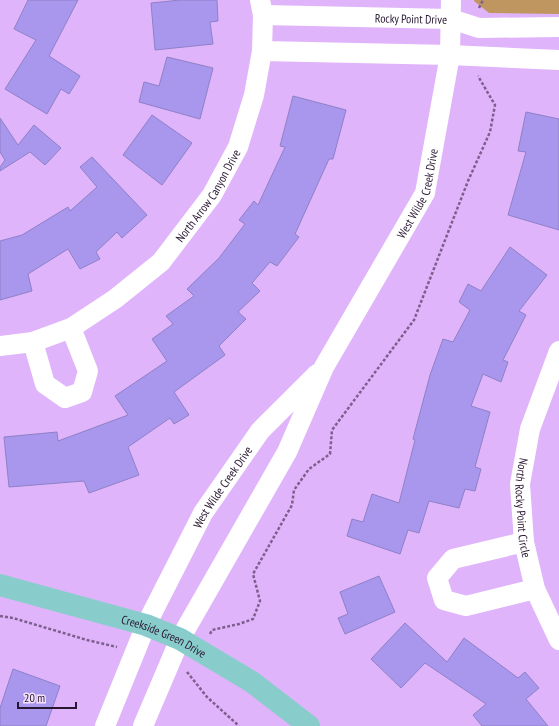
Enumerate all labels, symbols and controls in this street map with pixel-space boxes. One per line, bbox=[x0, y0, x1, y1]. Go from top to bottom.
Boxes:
street label: Rocky Point Drive bbox=[375, 10, 447, 26]
street label: North Arrow Canyon Drive bbox=[172, 146, 243, 244]
street label: West Wilde Creek Drive bbox=[393, 147, 440, 241]
street label: West Wilde Creek Drive bbox=[189, 443, 255, 530]
street label: North Rocky Point Circle bbox=[513, 457, 535, 559]
street label: Creekside Green Drive bbox=[120, 611, 209, 661]
scale bar bbox=[18, 684, 76, 710]
text: 20 m bbox=[24, 690, 45, 705]

